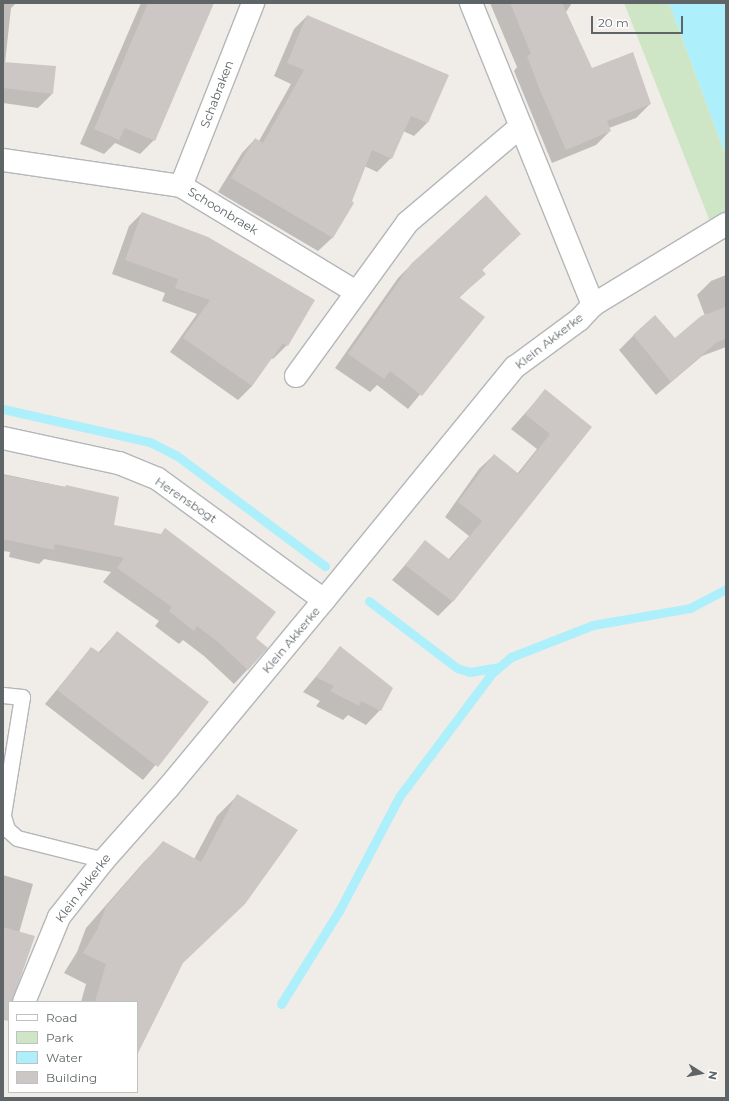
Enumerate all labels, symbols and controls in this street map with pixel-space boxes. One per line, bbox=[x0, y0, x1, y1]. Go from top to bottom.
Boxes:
scale bar bbox=[593, 8, 685, 34]
text: 20 m bbox=[598, 15, 629, 30]
street label: Schabraken bbox=[198, 58, 236, 130]
street label: Schoonbraek bbox=[185, 184, 261, 238]
street label: Klein Akkerke bbox=[512, 310, 586, 372]
street label: Herensbogt bbox=[152, 474, 220, 526]
street label: Klein Akkerke bbox=[259, 604, 323, 676]
street label: Klein Akkerke bbox=[52, 851, 114, 925]
legend bbox=[8, 1001, 138, 1093]
text: Road bbox=[46, 1010, 77, 1025]
text: Park bbox=[46, 1030, 73, 1045]
text: Water bbox=[46, 1050, 82, 1065]
north arrow bbox=[681, 1053, 721, 1093]
text: Building bbox=[46, 1070, 97, 1085]
text: N bbox=[705, 1070, 721, 1081]

